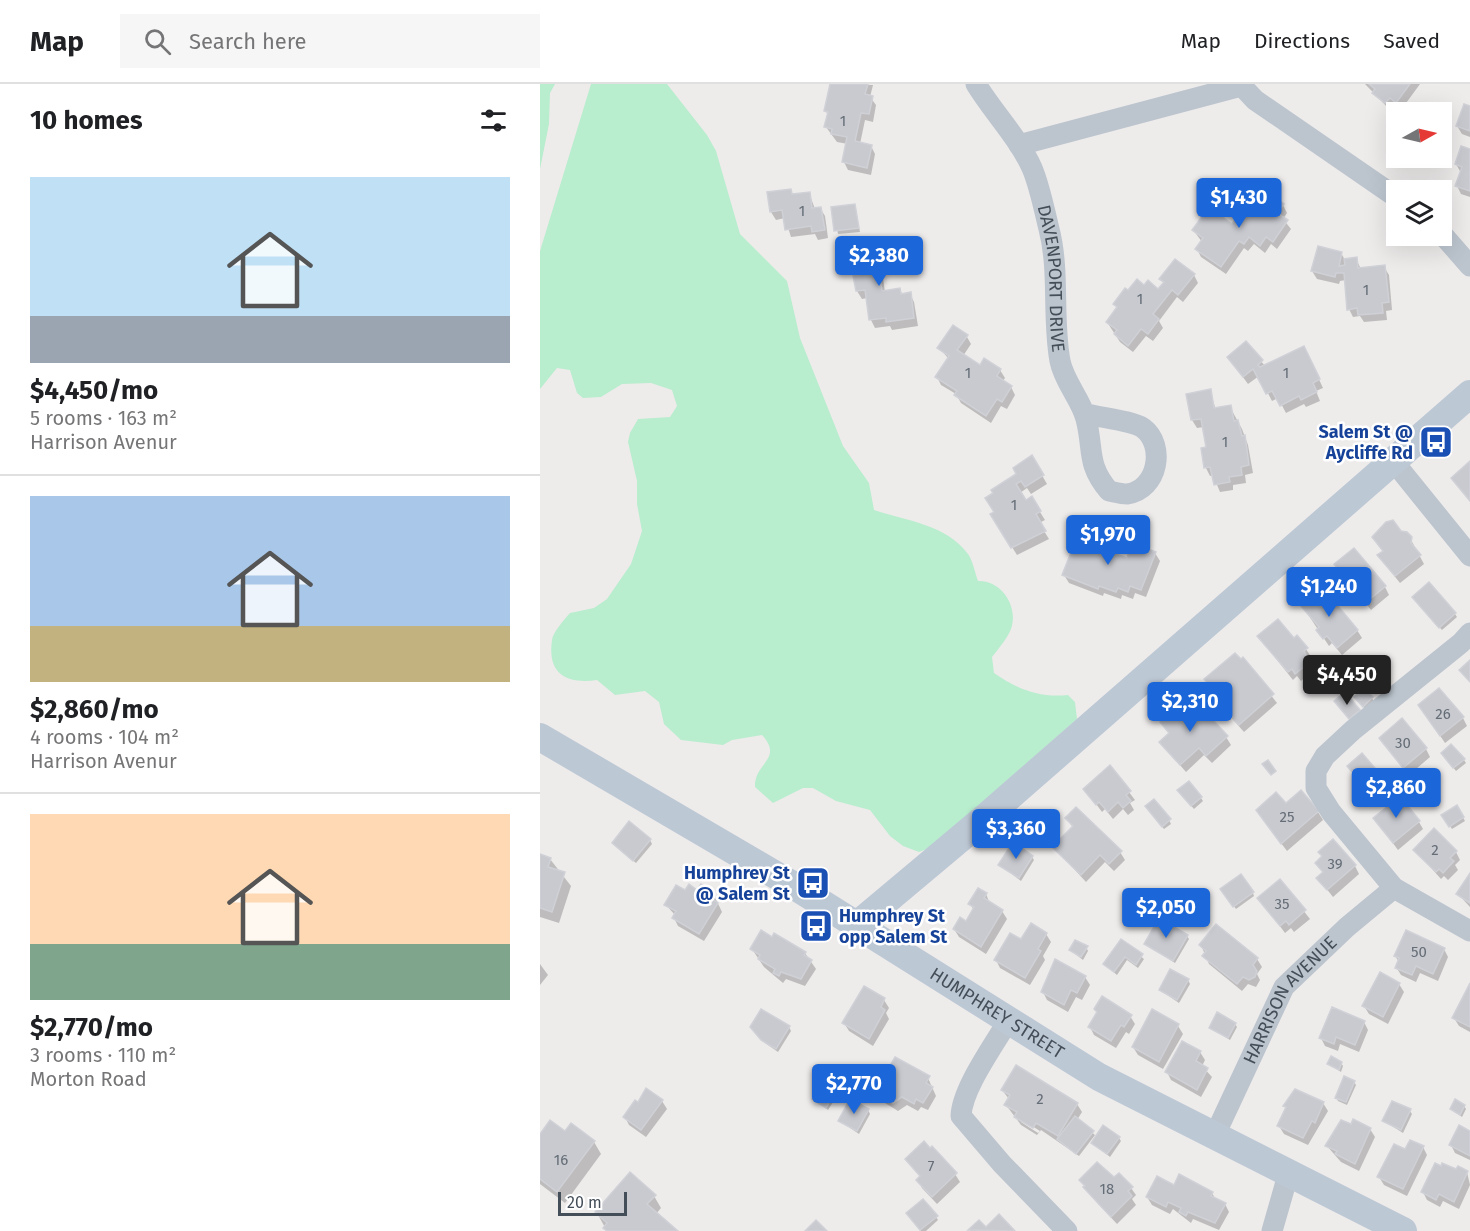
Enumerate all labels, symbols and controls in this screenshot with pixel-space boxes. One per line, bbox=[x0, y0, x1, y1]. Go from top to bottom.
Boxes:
search box bbox=[120, 14, 540, 68]
text: Map bbox=[30, 25, 84, 58]
icon: search bbox=[141, 25, 174, 58]
text: Search here bbox=[189, 28, 307, 55]
text: Map bbox=[1181, 28, 1221, 54]
text: Directions bbox=[1254, 28, 1350, 54]
text: Saved bbox=[1383, 28, 1440, 54]
north arrow bbox=[1386, 102, 1452, 168]
map controls bbox=[1386, 102, 1452, 246]
icon: filters bbox=[477, 104, 510, 137]
text: 10 homes bbox=[30, 105, 143, 136]
house number: 1 bbox=[840, 112, 846, 130]
pin: $1,430 bbox=[1190, 178, 1288, 229]
button: layers bbox=[1386, 180, 1452, 246]
text: $1,430 bbox=[1211, 185, 1267, 209]
house number: 1 bbox=[799, 202, 805, 220]
street label: DAVENPORT DRIVE bbox=[1033, 203, 1069, 353]
icon: home bbox=[216, 216, 324, 324]
pin: $2,380 bbox=[830, 236, 928, 287]
text: $2,380 bbox=[849, 243, 909, 267]
house number: 1 bbox=[1363, 281, 1369, 299]
house number: 1 bbox=[1137, 290, 1143, 308]
house number: 1 bbox=[965, 364, 971, 382]
house number: 1 bbox=[1283, 364, 1289, 382]
text: $4,450/mo bbox=[30, 375, 158, 406]
text: 5 rooms · 163 m² bbox=[30, 406, 177, 430]
place label: Salem St @ Aycliffe Rd bbox=[1318, 421, 1413, 464]
bus stop icon: Salem St @ Aycliffe Rd bbox=[1418, 424, 1454, 460]
text: Harrison Avenur bbox=[30, 430, 177, 454]
house number: 1 bbox=[1222, 433, 1228, 451]
house number: 1 bbox=[1011, 496, 1017, 514]
pin: $1,970 bbox=[1059, 515, 1157, 566]
text: $1,970 bbox=[1080, 522, 1136, 546]
icon: home bbox=[216, 535, 324, 643]
pin: $1,240 bbox=[1280, 567, 1378, 618]
text: $1,240 bbox=[1300, 574, 1358, 598]
pin: $4,450 bbox=[1298, 655, 1396, 706]
text: $4,450 bbox=[1317, 662, 1377, 686]
pin: $2,310 bbox=[1141, 682, 1239, 733]
text: $2,310 bbox=[1161, 689, 1219, 713]
text: $2,860/mo bbox=[30, 694, 159, 725]
house number: 26 bbox=[1435, 705, 1451, 723]
text: 4 rooms · 104 m² bbox=[30, 725, 179, 749]
house number: 30 bbox=[1395, 734, 1411, 752]
text: Harrison Avenur bbox=[30, 749, 177, 773]
pin: $2,860 bbox=[1347, 768, 1445, 819]
text: $2,860 bbox=[1366, 775, 1426, 799]
house number: 25 bbox=[1280, 808, 1294, 826]
pin: $3,360 bbox=[967, 809, 1065, 860]
text: $3,360 bbox=[986, 816, 1046, 840]
house number: 2 bbox=[1431, 841, 1439, 859]
icon: home bbox=[216, 853, 324, 961]
house number: 39 bbox=[1327, 855, 1343, 873]
place label: Humphrey St @ Salem St bbox=[684, 862, 791, 905]
bus stop icon: Humphrey St @ Salem St bbox=[795, 865, 831, 901]
pin: $2,050 bbox=[1117, 888, 1215, 939]
text: $2,050 bbox=[1136, 895, 1196, 919]
house number: 35 bbox=[1274, 895, 1290, 913]
place label: Humphrey St opp Salem St bbox=[839, 905, 948, 948]
bus stop icon: Humphrey St opp Salem St bbox=[798, 908, 834, 944]
street label: HARRISON AVENUE bbox=[1239, 932, 1341, 1068]
house number: 50 bbox=[1411, 943, 1427, 961]
street label: HUMPHREY STREET bbox=[926, 963, 1069, 1064]
text: $2,770/mo bbox=[30, 1012, 153, 1043]
text: 3 rooms · 110 m² bbox=[30, 1043, 176, 1067]
pin: $2,770 bbox=[805, 1064, 903, 1115]
text: Morton Road bbox=[30, 1067, 147, 1091]
text: $2,770 bbox=[826, 1071, 882, 1095]
house number: 2 bbox=[1036, 1090, 1044, 1108]
house number: 16 bbox=[554, 1151, 568, 1169]
house number: 7 bbox=[928, 1157, 935, 1175]
house number: 18 bbox=[1100, 1180, 1114, 1198]
scale bar bbox=[558, 1189, 627, 1216]
text: 20 m bbox=[567, 1193, 602, 1212]

